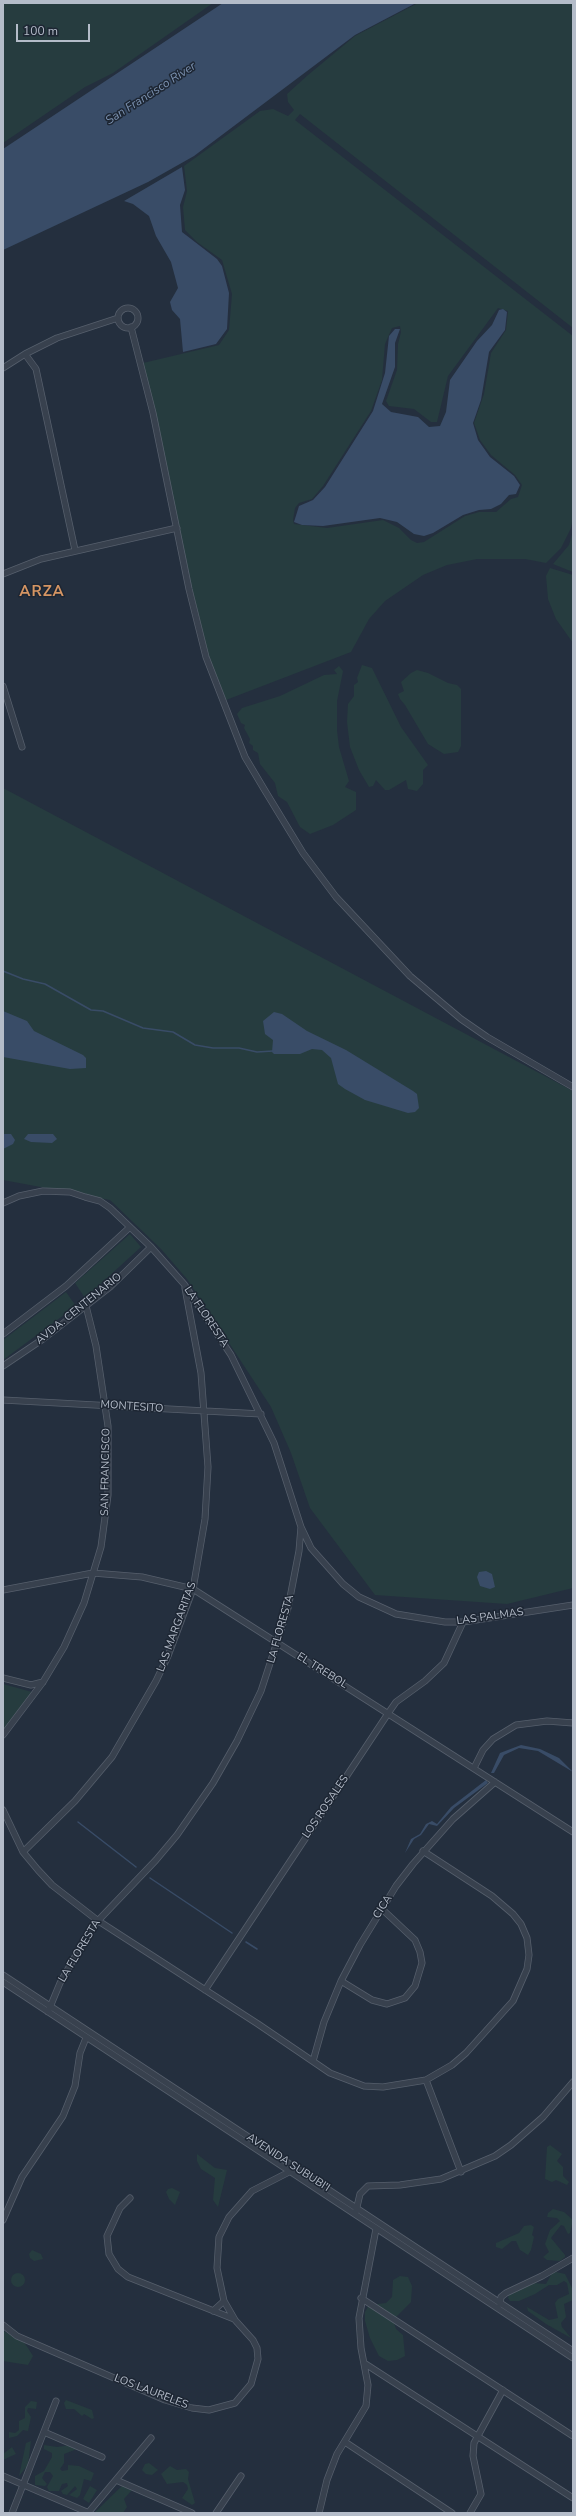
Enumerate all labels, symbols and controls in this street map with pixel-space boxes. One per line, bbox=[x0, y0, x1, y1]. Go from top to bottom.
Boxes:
scale bar bbox=[18, 16, 92, 42]
text: 100 m bbox=[23, 23, 58, 39]
water label: San Francisco River bbox=[103, 60, 199, 128]
district label: ARZA bbox=[19, 583, 65, 601]
street label: AVDA. CENTENARIO bbox=[34, 1270, 124, 1348]
street label: LA FLORESTA bbox=[181, 1284, 231, 1350]
street label: MONTESITO bbox=[100, 1398, 164, 1416]
street label: SAN FRANCISCO bbox=[99, 1428, 113, 1516]
street label: LAS MARGARITAS bbox=[155, 1580, 199, 1674]
street label: LA FLORESTA bbox=[265, 1593, 297, 1665]
street label: LAS PALMAS bbox=[456, 1606, 524, 1628]
street label: EL TREBOL bbox=[294, 1650, 350, 1692]
street label: LOS ROSALES bbox=[300, 1773, 352, 1841]
street label: CICA bbox=[371, 1893, 395, 1921]
street label: LA FLORESTA bbox=[56, 1917, 104, 1985]
street label: AVENIDA SUBUBI'I bbox=[244, 2131, 332, 2195]
street label: LOS LAURELES bbox=[112, 2372, 190, 2412]

